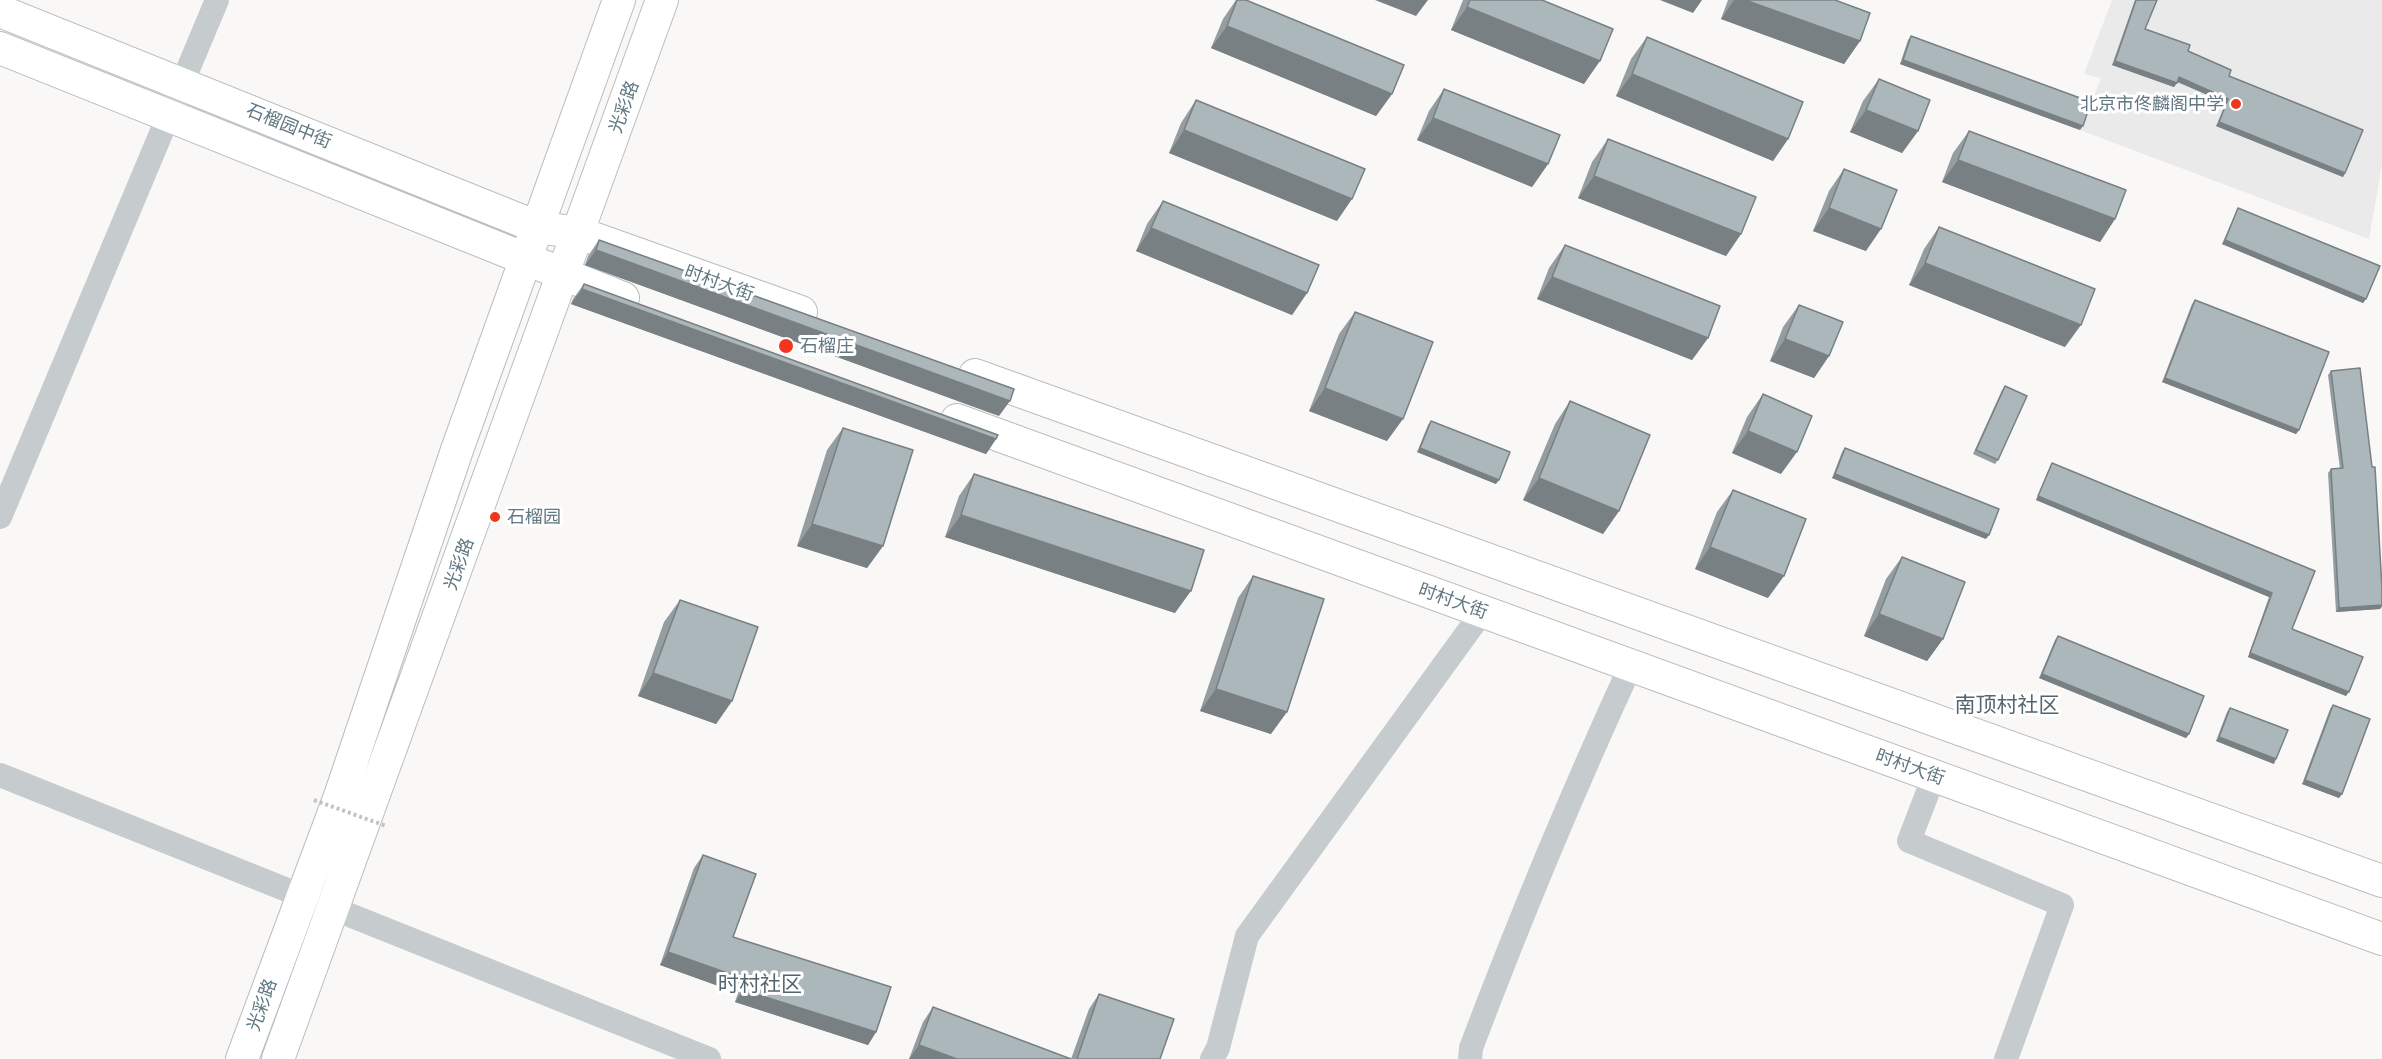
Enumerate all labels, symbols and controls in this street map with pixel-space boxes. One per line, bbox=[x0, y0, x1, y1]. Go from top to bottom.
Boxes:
street label: 光彩路 bbox=[605, 78, 643, 136]
place label: 北京市佟麟阁中学 bbox=[2080, 93, 2224, 115]
marker: 北京市佟麟阁中学 bbox=[2229, 97, 2243, 111]
street label: 石榴园中街 bbox=[243, 99, 335, 153]
street label: 时村大街 bbox=[681, 261, 757, 305]
place label: 石榴庄 bbox=[800, 335, 854, 357]
marker: 石榴庄 bbox=[777, 337, 795, 355]
place label: 石榴园 bbox=[507, 506, 561, 528]
marker: 石榴园 bbox=[488, 510, 502, 524]
street label: 光彩路 bbox=[440, 535, 478, 593]
street label: 时村大街 bbox=[1415, 579, 1491, 623]
district label: 南顶村社区 bbox=[1955, 692, 2059, 718]
street label: 时村大街 bbox=[1872, 745, 1948, 789]
district label: 时村社区 bbox=[718, 971, 802, 997]
street label: 光彩路 bbox=[243, 976, 281, 1034]

